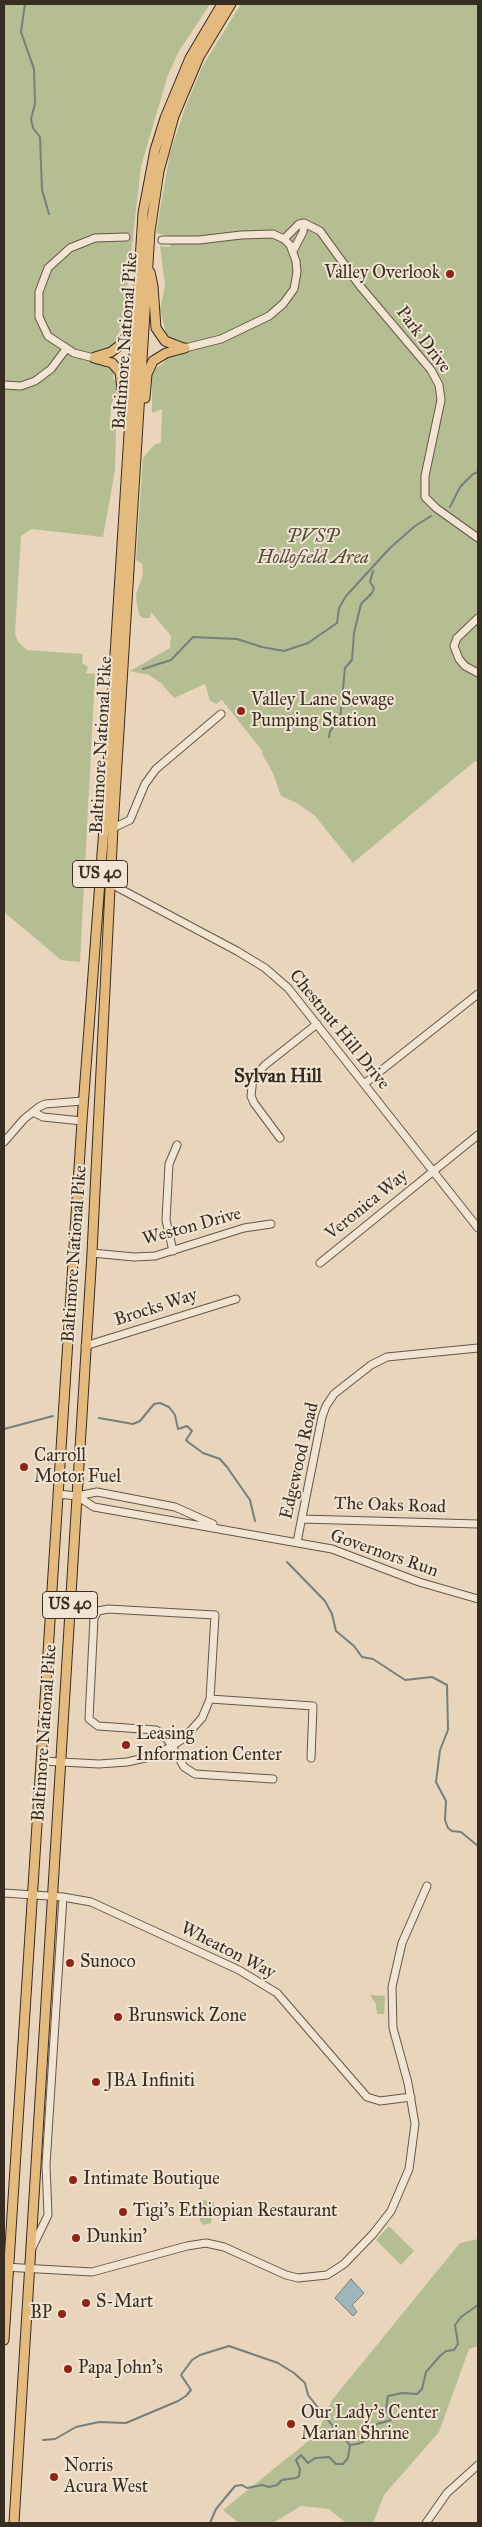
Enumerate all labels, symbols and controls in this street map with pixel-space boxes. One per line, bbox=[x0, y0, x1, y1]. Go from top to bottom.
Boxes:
street label: Baltimore National Pike bbox=[109, 252, 143, 430]
place label: Valley Overlook bbox=[324, 263, 440, 285]
marker: Valley Overlook bbox=[444, 268, 456, 280]
street label: Park Drive bbox=[391, 302, 455, 378]
park label: PVSP Hollofield Area bbox=[257, 527, 369, 570]
street label: Baltimore National Pike bbox=[87, 656, 117, 834]
place label: Valley Lane Sewage Pumping Station bbox=[251, 690, 394, 732]
marker: Valley Lane Sewage Pumping Station bbox=[235, 705, 247, 717]
road number: US 40 bbox=[72, 861, 128, 888]
street label: Chestnut Hill Drive bbox=[284, 966, 394, 1094]
district label: Sylvan Hill bbox=[234, 1066, 322, 1088]
street label: Baltimore National Pike bbox=[58, 1165, 92, 1343]
street label: Veronica Way bbox=[321, 1165, 413, 1245]
street label: Weston Drive bbox=[140, 1203, 244, 1251]
street label: Brocks Way bbox=[112, 1284, 200, 1332]
street label: Edgewood Road bbox=[276, 1401, 324, 1521]
place label: Carroll Motor Fuel bbox=[34, 1446, 121, 1488]
marker: Carroll Motor Fuel bbox=[18, 1461, 30, 1473]
street label: The Oaks Road bbox=[334, 1493, 446, 1519]
street label: Governors Run bbox=[327, 1525, 441, 1583]
road number: US 40 bbox=[42, 1592, 98, 1618]
street label: Baltimore National Pike bbox=[28, 1644, 62, 1822]
place label: Leasing Information Center bbox=[136, 1724, 282, 1766]
marker: Leasing Information Center bbox=[120, 1739, 132, 1751]
street label: Wheaton Way bbox=[177, 1918, 279, 1984]
place label: Sunoco bbox=[80, 1952, 136, 1974]
marker: Sunoco bbox=[64, 1957, 76, 1969]
place label: Brunswick Zone bbox=[128, 2006, 247, 2028]
marker: Brunswick Zone bbox=[112, 2011, 124, 2023]
place label: JBA Infiniti bbox=[106, 2071, 195, 2093]
marker: JBA Infiniti bbox=[90, 2076, 102, 2088]
place label: Intimate Boutique bbox=[83, 2169, 220, 2191]
marker: Intimate Boutique bbox=[67, 2174, 79, 2186]
place label: Tigi's Ethiopian Restaurant bbox=[133, 2201, 337, 2223]
marker: Tigi's Ethiopian Restaurant bbox=[117, 2206, 129, 2218]
place label: Dunkin' bbox=[86, 2227, 147, 2249]
marker: Dunkin' bbox=[70, 2232, 82, 2244]
place label: S-Mart bbox=[96, 2292, 153, 2314]
marker: S-Mart bbox=[80, 2297, 92, 2309]
place label: BP bbox=[30, 2303, 52, 2325]
marker: BP bbox=[56, 2308, 68, 2320]
place label: Papa John's bbox=[78, 2358, 163, 2380]
marker: Papa John's bbox=[62, 2363, 74, 2375]
place label: Our Lady's Center Marian Shrine bbox=[301, 2403, 438, 2446]
marker: Our Lady's Center Marian Shrine bbox=[285, 2418, 297, 2430]
place label: Norris Acura West bbox=[64, 2456, 148, 2498]
marker: Norris Acura West bbox=[48, 2471, 60, 2483]

